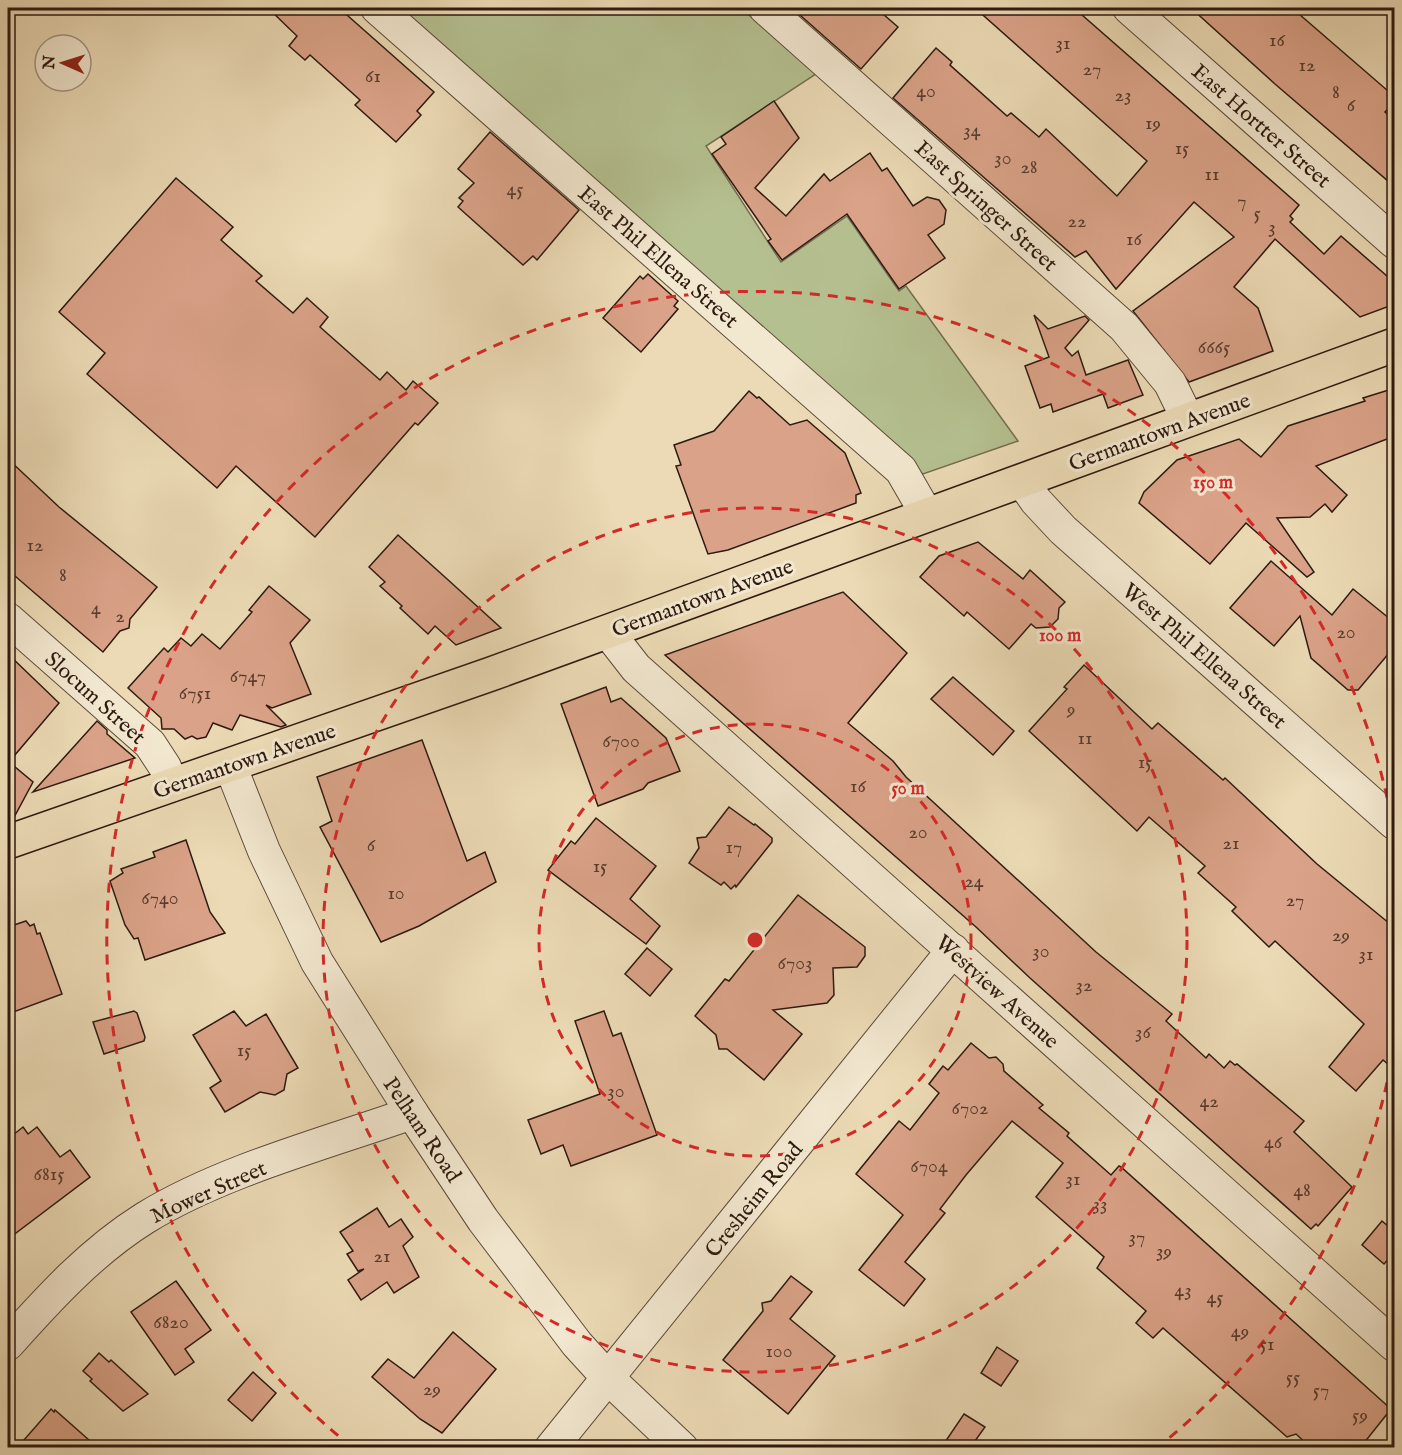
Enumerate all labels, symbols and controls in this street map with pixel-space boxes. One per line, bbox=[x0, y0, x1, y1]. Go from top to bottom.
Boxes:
house number: 16 bbox=[1269, 28, 1286, 53]
house number: 31 bbox=[1056, 31, 1070, 56]
north arrow bbox=[33, 33, 93, 93]
house number: 12 bbox=[1299, 53, 1315, 78]
text: N bbox=[40, 55, 60, 71]
house number: 27 bbox=[1083, 57, 1101, 82]
street label: East Hortter Street bbox=[1185, 58, 1337, 195]
house number: 61 bbox=[365, 64, 381, 89]
house number: 40 bbox=[916, 79, 936, 104]
house number: 8 bbox=[1332, 80, 1340, 105]
house number: 23 bbox=[1115, 83, 1131, 108]
house number: 6 bbox=[1347, 93, 1356, 118]
house number: 19 bbox=[1145, 111, 1161, 136]
house number: 34 bbox=[963, 118, 981, 143]
street label: East Springer Street bbox=[908, 135, 1063, 278]
house number: 15 bbox=[1175, 136, 1189, 161]
house number: 30 bbox=[994, 146, 1012, 171]
house number: 28 bbox=[1020, 155, 1038, 180]
house number: 11 bbox=[1205, 162, 1219, 187]
house number: 45 bbox=[507, 177, 523, 202]
street label: East Phil Ellena Street bbox=[572, 180, 744, 335]
house number: 7 bbox=[1237, 189, 1247, 214]
house number: 5 bbox=[1253, 201, 1261, 226]
house number: 22 bbox=[1068, 209, 1086, 234]
house number: 3 bbox=[1268, 215, 1276, 240]
house number: 16 bbox=[1126, 227, 1143, 252]
house number: 6665 bbox=[1198, 335, 1230, 360]
street label: Germantown Avenue bbox=[1065, 387, 1254, 479]
text: 150 m bbox=[1193, 472, 1233, 495]
house number: 12 bbox=[27, 533, 43, 558]
street label: Germantown Avenue bbox=[608, 553, 797, 645]
house number: 8 bbox=[59, 563, 67, 588]
street label: West Phil Ellena Street bbox=[1116, 577, 1292, 736]
house number: 4 bbox=[91, 596, 101, 621]
house number: 2 bbox=[115, 604, 125, 629]
house number: 20 bbox=[1336, 620, 1356, 645]
text: 100 m bbox=[1039, 625, 1081, 648]
street label: Slocum Street bbox=[38, 646, 151, 751]
house number: 6747 bbox=[230, 664, 266, 689]
house number: 6751 bbox=[179, 681, 211, 706]
house number: 9 bbox=[1066, 697, 1075, 722]
street label: Germantown Avenue bbox=[150, 718, 340, 806]
house number: 11 bbox=[1078, 726, 1092, 751]
house number: 6700 bbox=[602, 729, 640, 754]
house number: 15 bbox=[1138, 750, 1152, 775]
house number: 16 bbox=[850, 774, 867, 799]
text: 50 m bbox=[891, 778, 925, 801]
house number: 20 bbox=[908, 820, 928, 845]
house number: 21 bbox=[1223, 831, 1239, 856]
house number: 6 bbox=[367, 833, 376, 858]
house number: 17 bbox=[726, 835, 742, 860]
house number: 15 bbox=[593, 854, 607, 879]
house number: 24 bbox=[964, 869, 984, 894]
house number: 10 bbox=[387, 881, 405, 906]
house number: 6740 bbox=[141, 886, 179, 911]
house number: 27 bbox=[1286, 888, 1304, 913]
house number: 29 bbox=[1332, 923, 1350, 948]
street label: Westview Avenue bbox=[929, 929, 1065, 1056]
centre of rings bbox=[745, 930, 765, 950]
house number: 30 bbox=[1032, 939, 1050, 964]
house number: 31 bbox=[1359, 942, 1373, 967]
house number: 6703 bbox=[777, 951, 813, 976]
house number: 32 bbox=[1076, 973, 1092, 998]
house number: 36 bbox=[1135, 1020, 1152, 1045]
house number: 15 bbox=[237, 1038, 251, 1063]
street label: Pelham Road bbox=[376, 1072, 467, 1188]
house number: 30 bbox=[607, 1079, 625, 1104]
house number: 42 bbox=[1199, 1089, 1219, 1114]
house number: 6702 bbox=[951, 1096, 989, 1121]
house number: 46 bbox=[1264, 1130, 1283, 1155]
street label: Cresheim Road bbox=[699, 1137, 810, 1264]
house number: 6704 bbox=[910, 1154, 948, 1179]
street label: Mower Street bbox=[146, 1155, 272, 1231]
house number: 6815 bbox=[34, 1162, 64, 1187]
house number: 31 bbox=[1066, 1167, 1080, 1192]
house number: 48 bbox=[1293, 1178, 1311, 1203]
house number: 33 bbox=[1093, 1192, 1107, 1217]
house number: 37 bbox=[1129, 1225, 1145, 1250]
house number: 39 bbox=[1156, 1239, 1172, 1264]
house number: 21 bbox=[374, 1244, 390, 1269]
house number: 43 bbox=[1174, 1278, 1192, 1303]
house number: 45 bbox=[1207, 1285, 1223, 1310]
house number: 6820 bbox=[153, 1310, 189, 1335]
house number: 49 bbox=[1231, 1319, 1249, 1344]
house number: 51 bbox=[1260, 1332, 1274, 1357]
house number: 100 bbox=[765, 1339, 793, 1364]
house number: 55 bbox=[1286, 1365, 1300, 1390]
house number: 29 bbox=[423, 1377, 441, 1402]
house number: 57 bbox=[1313, 1378, 1329, 1403]
house number: 59 bbox=[1352, 1403, 1368, 1428]

